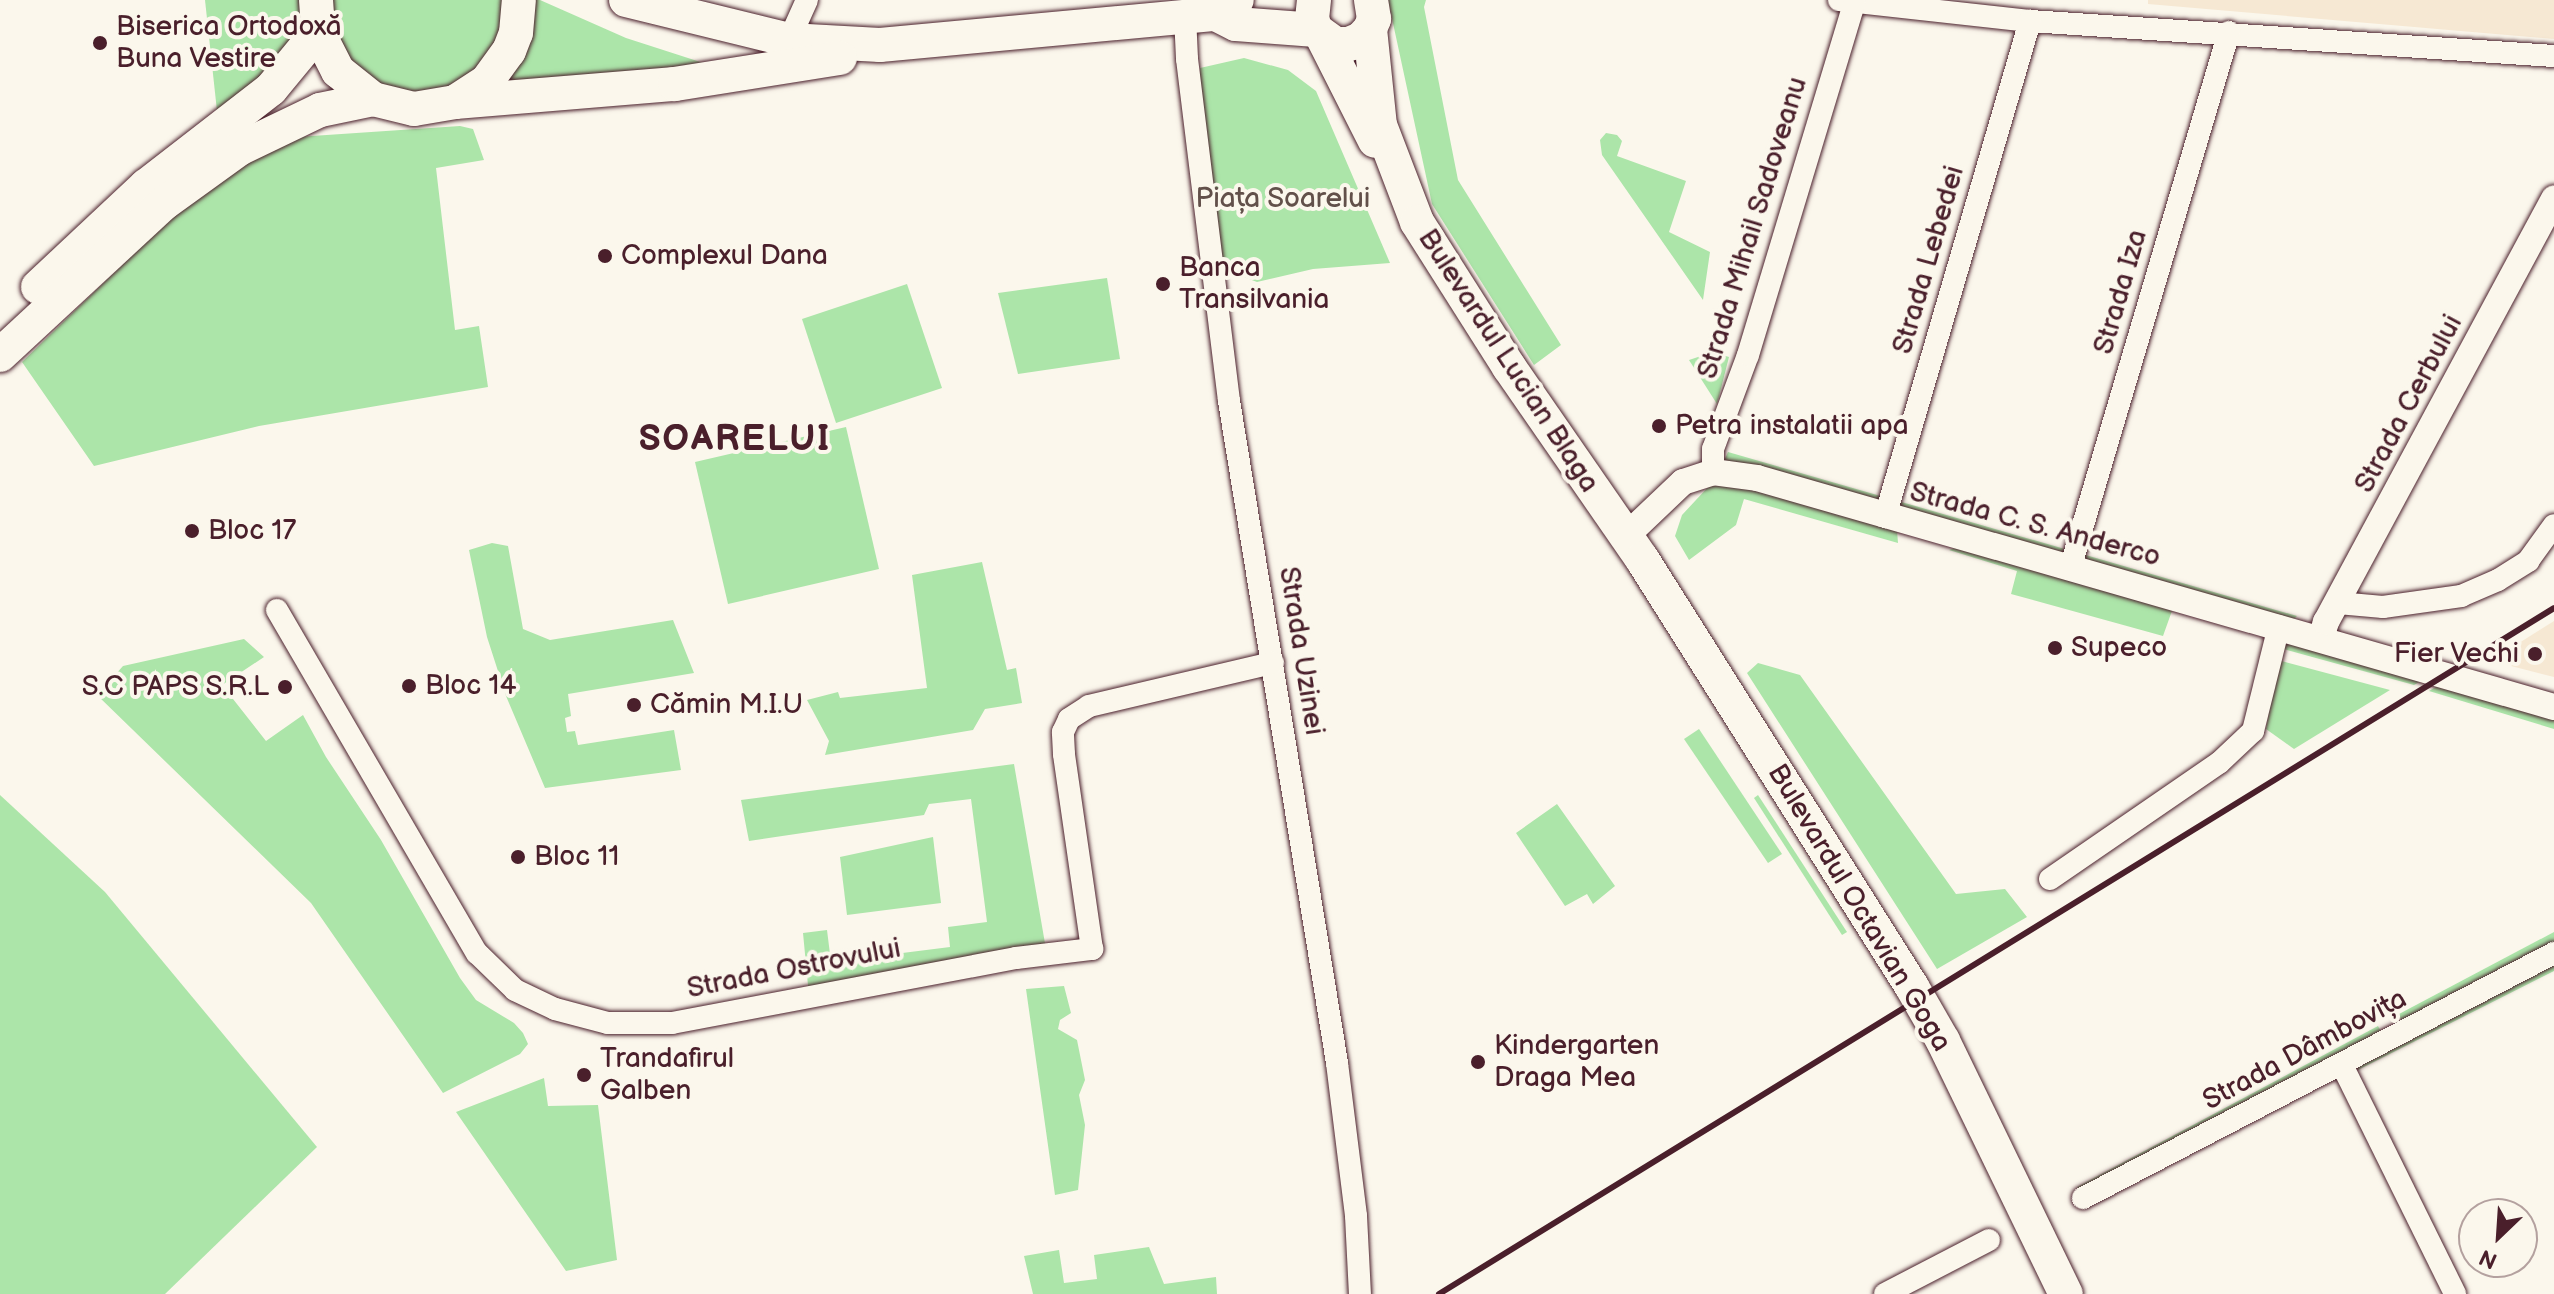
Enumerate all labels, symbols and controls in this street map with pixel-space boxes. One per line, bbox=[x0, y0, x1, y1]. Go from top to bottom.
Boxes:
place label: Biserica Ortodoxă Buna Vestire bbox=[116, 10, 342, 76]
marker: Biserica Ortodoxă Buna Vestire bbox=[91, 34, 109, 52]
street label: Strada Mihail Sadoveanu bbox=[1691, 73, 1815, 383]
street label: Strada Lebedei bbox=[1886, 162, 1972, 358]
park label: Piața Soarelui bbox=[1195, 182, 1371, 216]
street label: Bulevardul Lucian Blaga bbox=[1410, 223, 1606, 499]
street label: Strada Iza bbox=[2087, 226, 2155, 358]
place label: Complexul Dana bbox=[621, 239, 828, 273]
marker: Complexul Dana bbox=[596, 247, 614, 265]
place label: Banca Transilvania bbox=[1179, 251, 1329, 317]
marker: Banca Transilvania bbox=[1154, 275, 1172, 293]
street label: Strada Cerbului bbox=[2348, 309, 2470, 499]
place label: Petra instalatii apa bbox=[1675, 409, 1909, 443]
marker: Petra instalatii apa bbox=[1650, 417, 1668, 435]
district label: SOARELUI bbox=[639, 418, 831, 462]
street label: Strada C. S. Anderco bbox=[1906, 475, 2164, 575]
place label: Bloc 17 bbox=[208, 514, 296, 548]
marker: Bloc 17 bbox=[183, 522, 201, 540]
street label: Strada Uzinei bbox=[1271, 565, 1331, 737]
place label: Supeco bbox=[2071, 631, 2167, 665]
place label: Fier Vechi bbox=[2393, 637, 2519, 671]
marker: Supeco bbox=[2046, 639, 2064, 657]
marker: Fier Vechi bbox=[2526, 645, 2544, 663]
place label: Bloc 14 bbox=[425, 669, 517, 703]
place label: S.C PAPS S.R.L bbox=[81, 670, 269, 704]
marker: Bloc 14 bbox=[400, 677, 418, 695]
marker: S.C PAPS S.R.L bbox=[276, 678, 294, 696]
place label: Cămin M.I.U bbox=[650, 688, 803, 722]
marker: Cămin M.I.U bbox=[625, 696, 643, 714]
street label: Bulevardul Octavian Goga bbox=[1760, 758, 1958, 1058]
place label: Bloc 11 bbox=[534, 840, 619, 874]
marker: Bloc 11 bbox=[509, 848, 527, 866]
street label: Strada Ostrovului bbox=[684, 932, 904, 1006]
street label: Strada Dâmbovița bbox=[2197, 982, 2413, 1118]
place label: Kindergarten Draga Mea bbox=[1494, 1029, 1659, 1095]
place label: Trandafirul Galben bbox=[600, 1042, 734, 1108]
marker: Kindergarten Draga Mea bbox=[1469, 1053, 1487, 1071]
marker: Trandafirul Galben bbox=[575, 1066, 593, 1084]
north arrow bbox=[2458, 1198, 2538, 1278]
text: N bbox=[2475, 1243, 2502, 1274]

